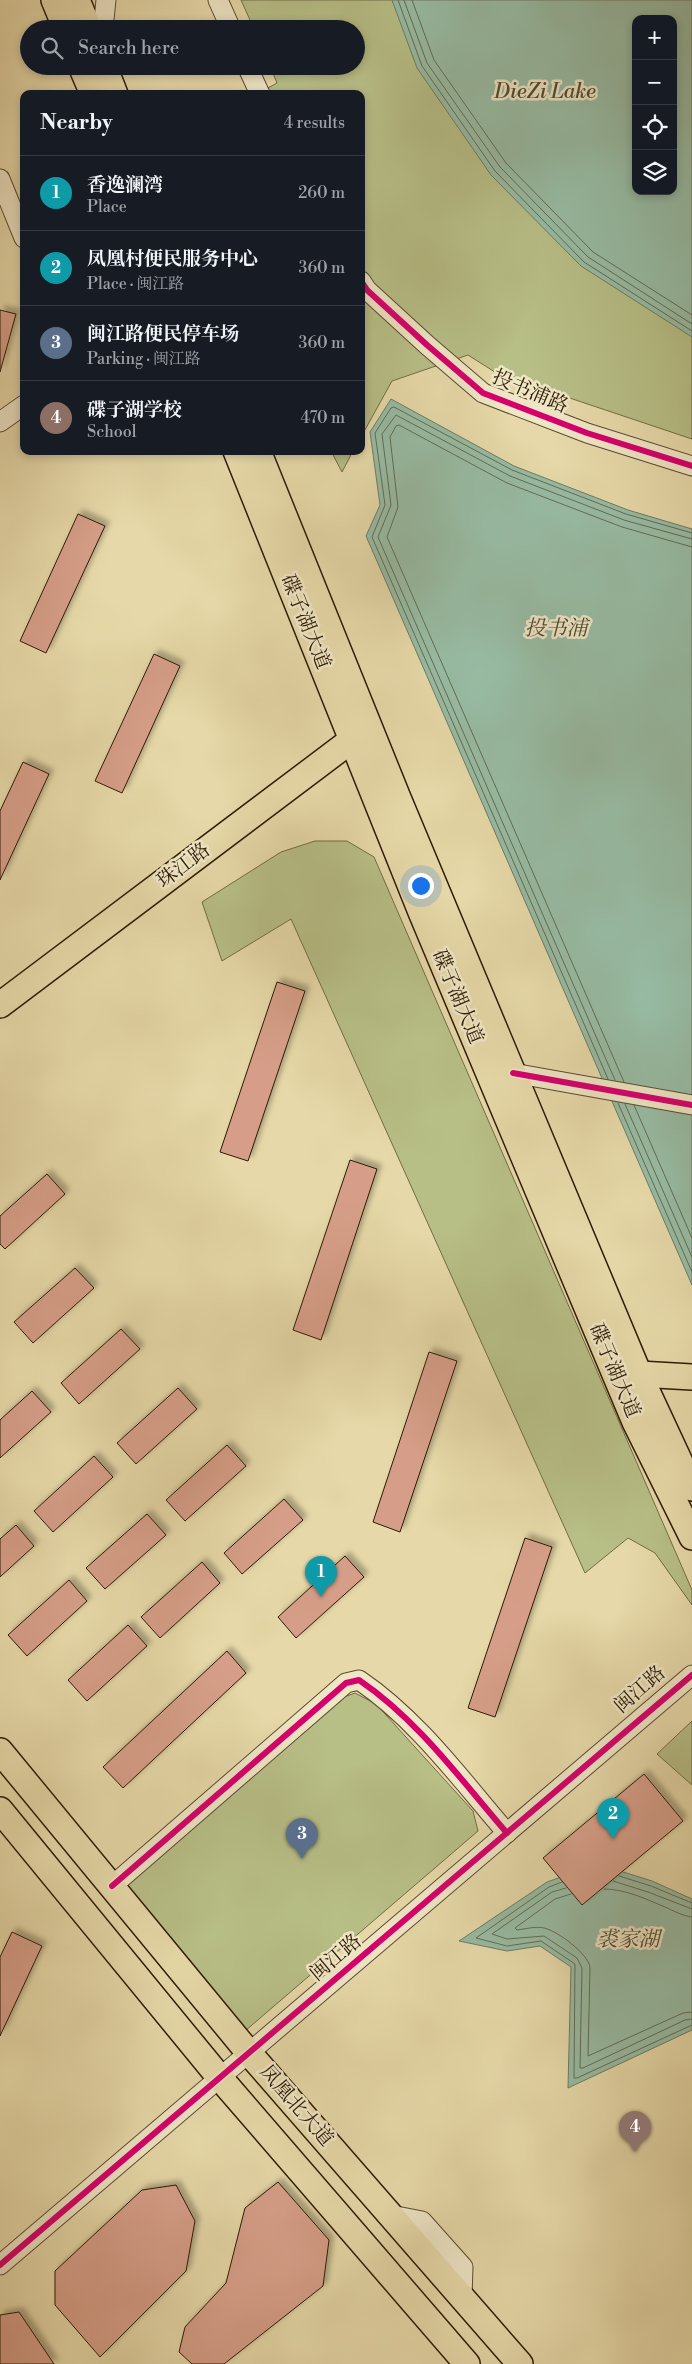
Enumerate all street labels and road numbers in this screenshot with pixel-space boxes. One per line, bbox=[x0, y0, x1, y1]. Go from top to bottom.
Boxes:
street label: 投书浦路 bbox=[488, 365, 572, 419]
street label: 碟子湖大道 bbox=[275, 571, 335, 673]
street label: 珠江路 bbox=[153, 838, 215, 894]
street label: 碟子湖大道 bbox=[426, 946, 488, 1048]
street label: 碟子湖大道 bbox=[583, 1320, 645, 1422]
street label: 闽江路 bbox=[609, 1661, 671, 1719]
street label: 闽江路 bbox=[305, 1929, 367, 1987]
street label: 凤凰北大道 bbox=[254, 2060, 338, 2152]

